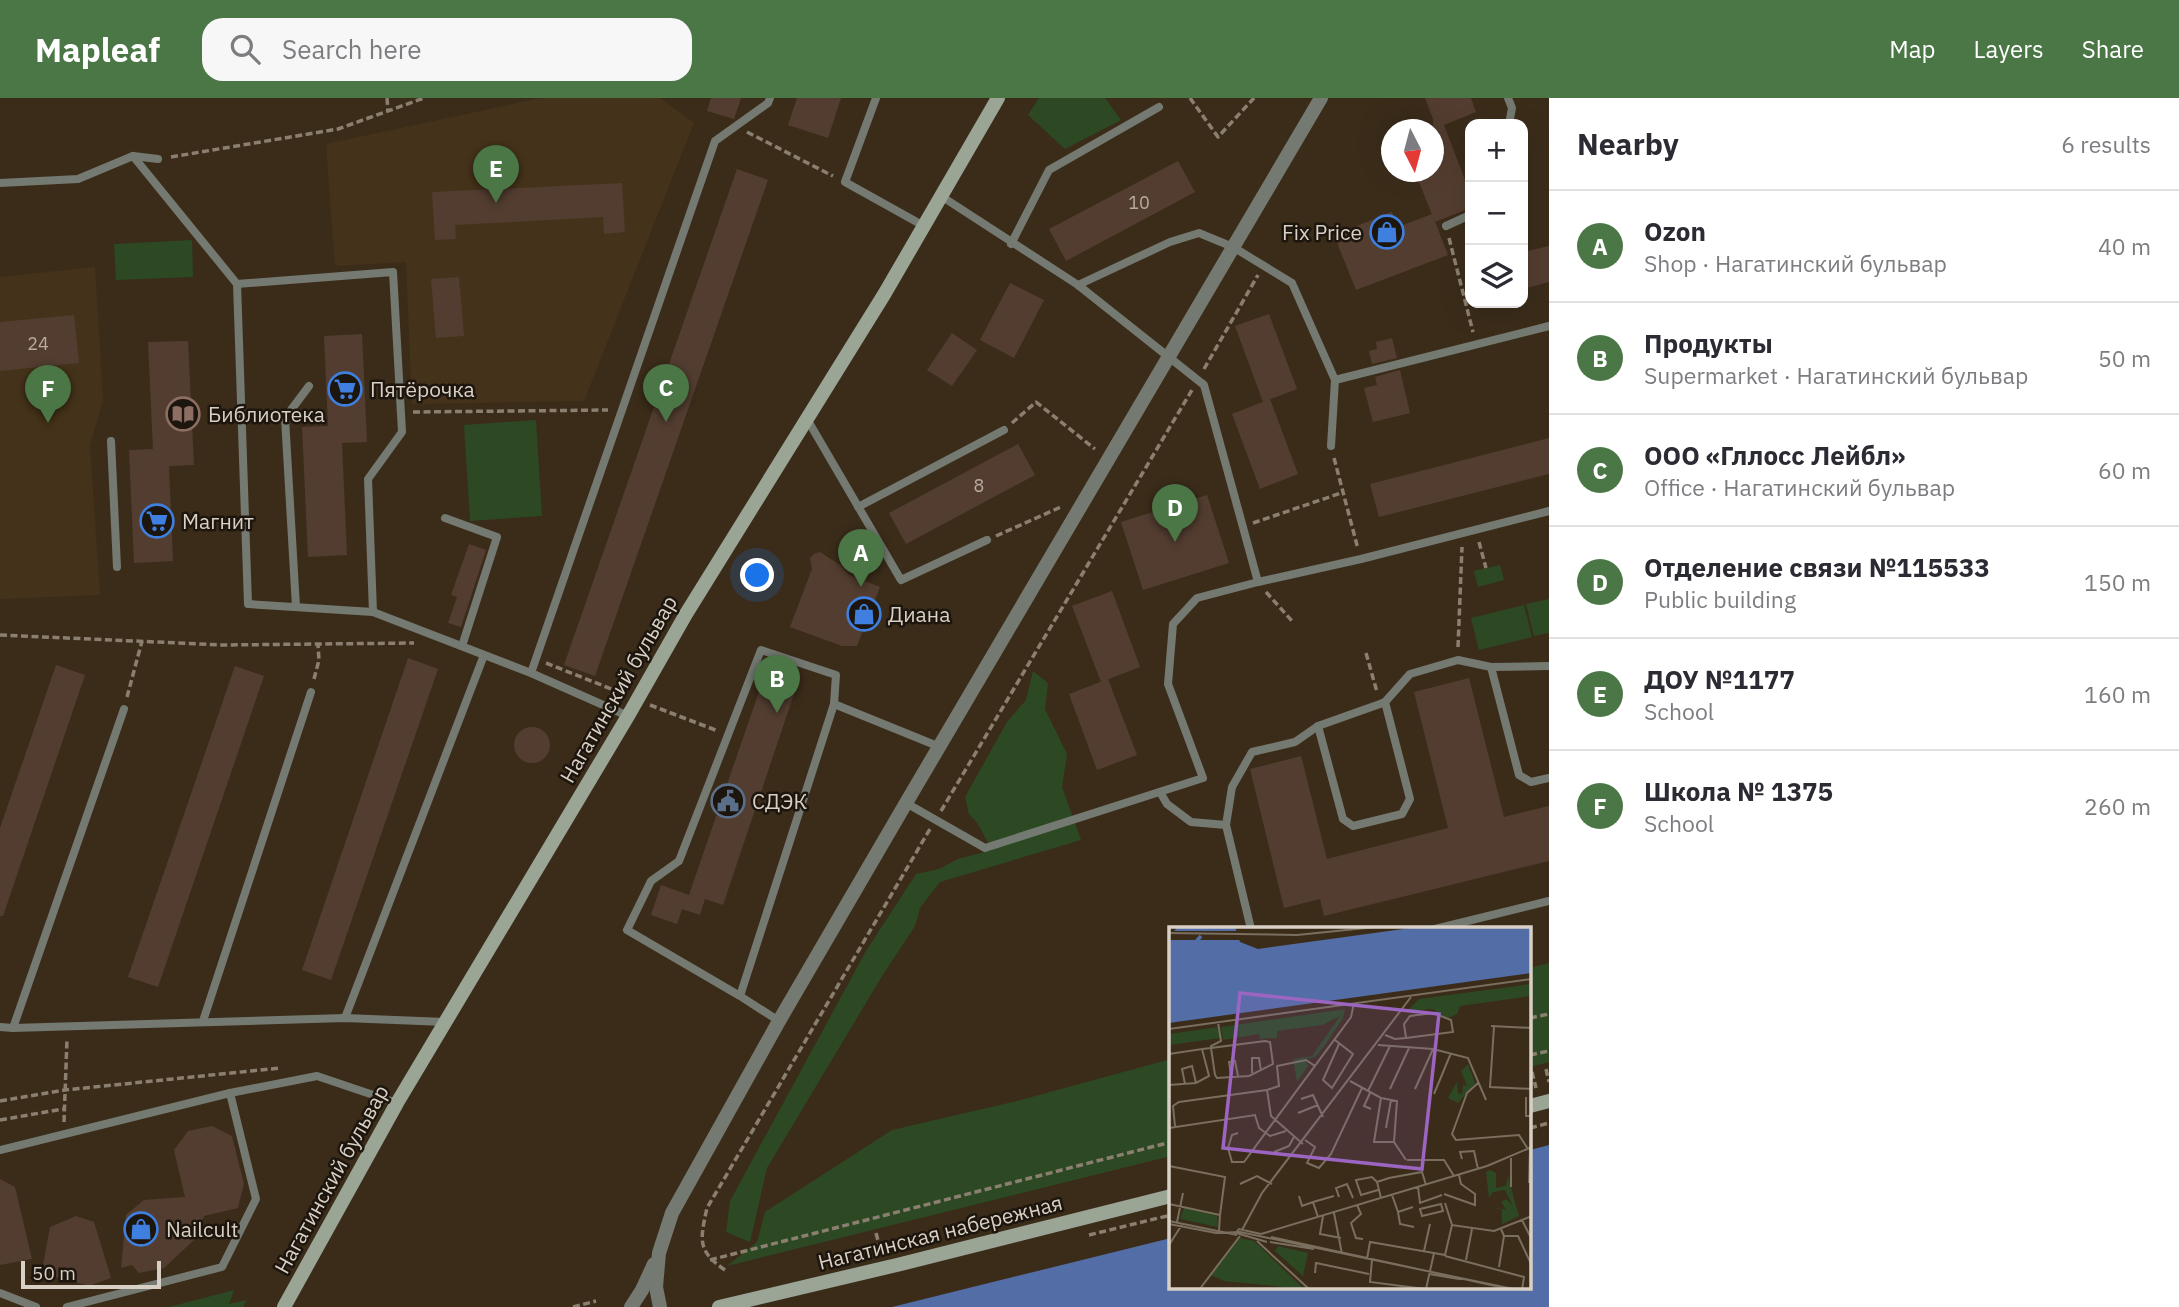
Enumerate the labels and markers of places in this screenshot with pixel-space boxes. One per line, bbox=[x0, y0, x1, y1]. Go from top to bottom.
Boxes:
pin: E bbox=[473, 145, 519, 203]
shop icon: Fix Price bbox=[1368, 213, 1406, 251]
place label: Fix Price bbox=[1282, 218, 1362, 246]
pin: C bbox=[643, 364, 689, 422]
pin: F bbox=[25, 365, 71, 423]
supermarket icon: Пятёрочка bbox=[326, 370, 364, 408]
place label: Пятёрочка bbox=[370, 375, 475, 403]
library icon: Библиотека bbox=[164, 395, 202, 433]
place label: Библиотека bbox=[208, 400, 325, 428]
pin: D bbox=[1152, 484, 1198, 542]
supermarket icon: Магнит bbox=[138, 502, 176, 540]
place label: Магнит bbox=[182, 507, 254, 535]
pin: A bbox=[838, 529, 884, 587]
shop icon: Диана bbox=[845, 595, 883, 633]
place label: Диана bbox=[888, 600, 950, 628]
pin: B bbox=[754, 655, 800, 713]
public building icon: СДЭК bbox=[709, 782, 747, 820]
place label: СДЭК bbox=[752, 787, 807, 815]
shop icon: Nailcult bbox=[122, 1210, 160, 1248]
place label: Nailcult bbox=[166, 1215, 239, 1243]

